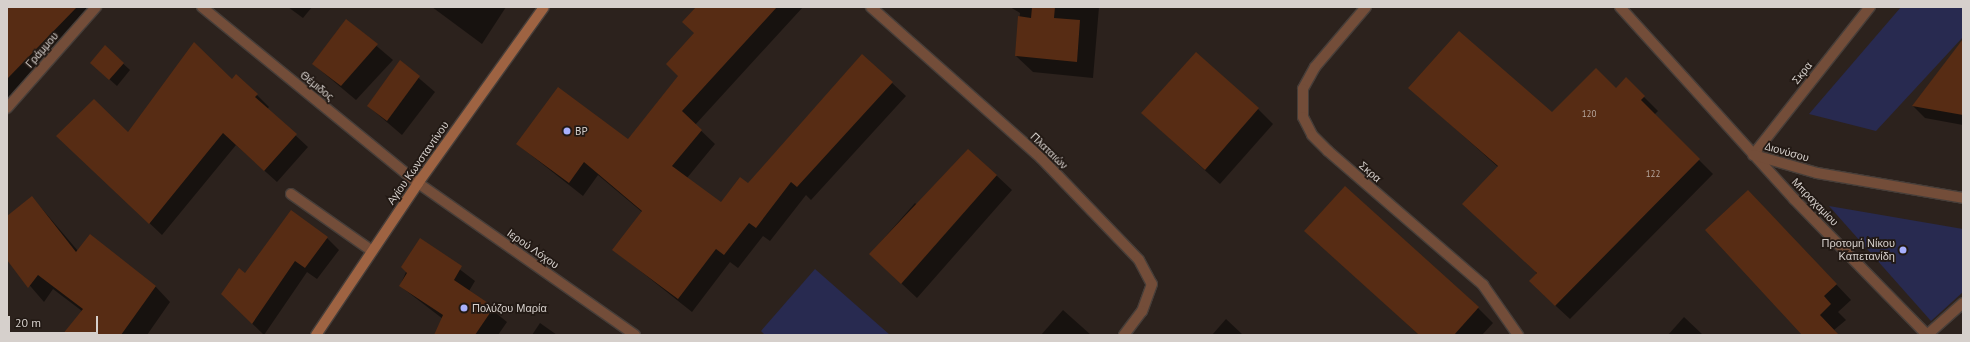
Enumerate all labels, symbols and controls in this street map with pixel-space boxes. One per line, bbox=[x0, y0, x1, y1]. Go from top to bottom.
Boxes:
street label: Γράμμου bbox=[23, 29, 61, 71]
street label: Σκρα bbox=[1789, 59, 1815, 87]
street label: Θέμιδος bbox=[297, 68, 337, 104]
house number: 120 bbox=[1582, 109, 1596, 119]
street label: Αγίου Κωνσταντίνου bbox=[384, 119, 452, 207]
place label: BP bbox=[575, 124, 588, 138]
marker: BP bbox=[562, 126, 572, 136]
street label: Πλαταιών bbox=[1028, 130, 1070, 172]
street label: Διονύσου bbox=[1763, 139, 1811, 165]
street label: Σκρα bbox=[1356, 159, 1384, 185]
house number: 122 bbox=[1646, 169, 1660, 179]
street label: Μπραχαμίου bbox=[1789, 175, 1841, 229]
street label: Ιερού Λόχου bbox=[505, 226, 561, 272]
place label: Προτομή Νίκου Καπετανίδη bbox=[1822, 237, 1895, 263]
marker: Προτομή Νίκου Καπετανίδη bbox=[1898, 245, 1908, 255]
place label: Πολύζου Μαρία bbox=[472, 301, 547, 315]
marker: Πολύζου Μαρία bbox=[459, 303, 469, 313]
scale bar bbox=[10, 308, 100, 334]
text: 20 m bbox=[15, 315, 41, 330]

